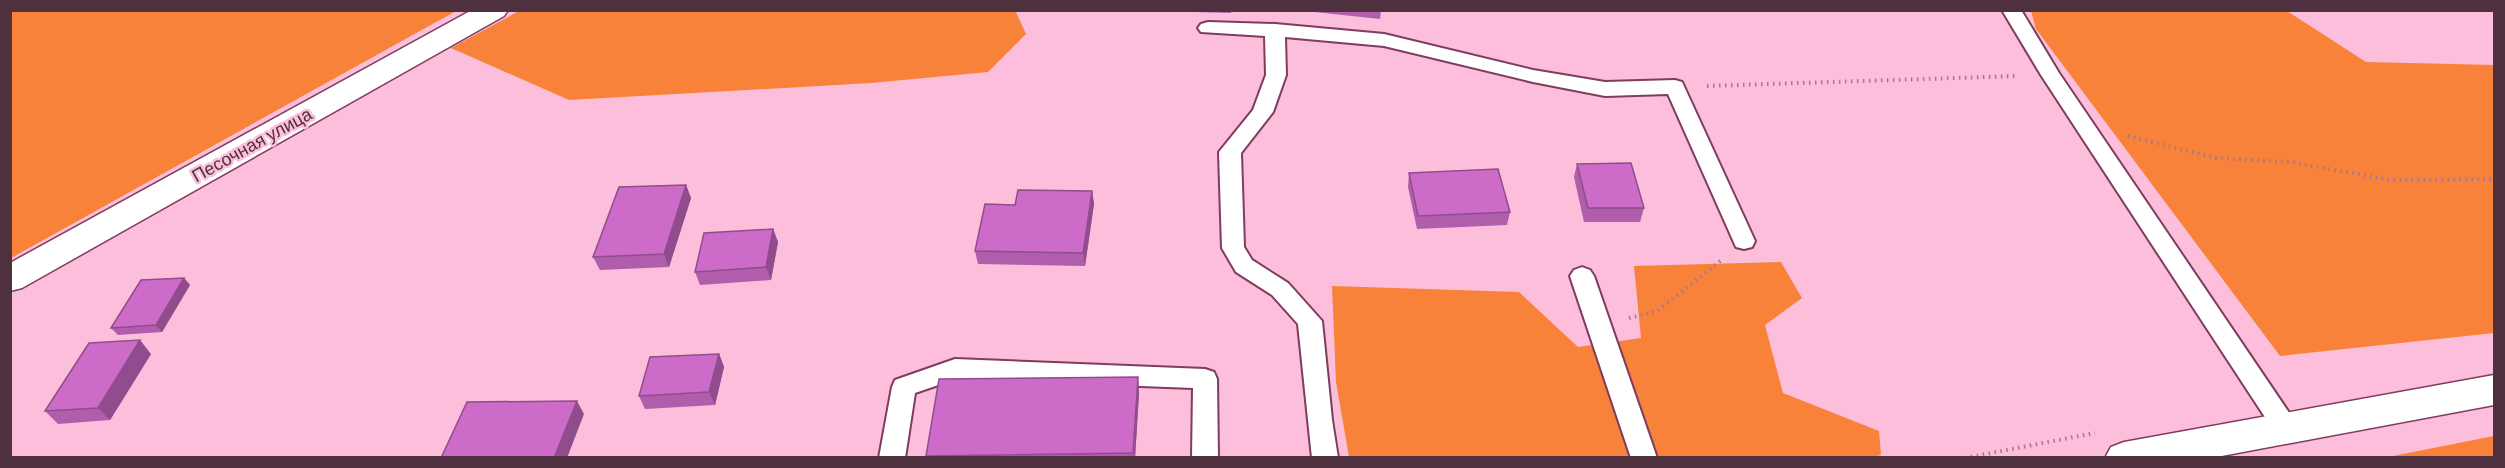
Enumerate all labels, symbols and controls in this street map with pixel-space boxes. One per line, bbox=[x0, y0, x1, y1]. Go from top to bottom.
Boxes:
street label: Песочная улица bbox=[188, 102, 316, 186]

